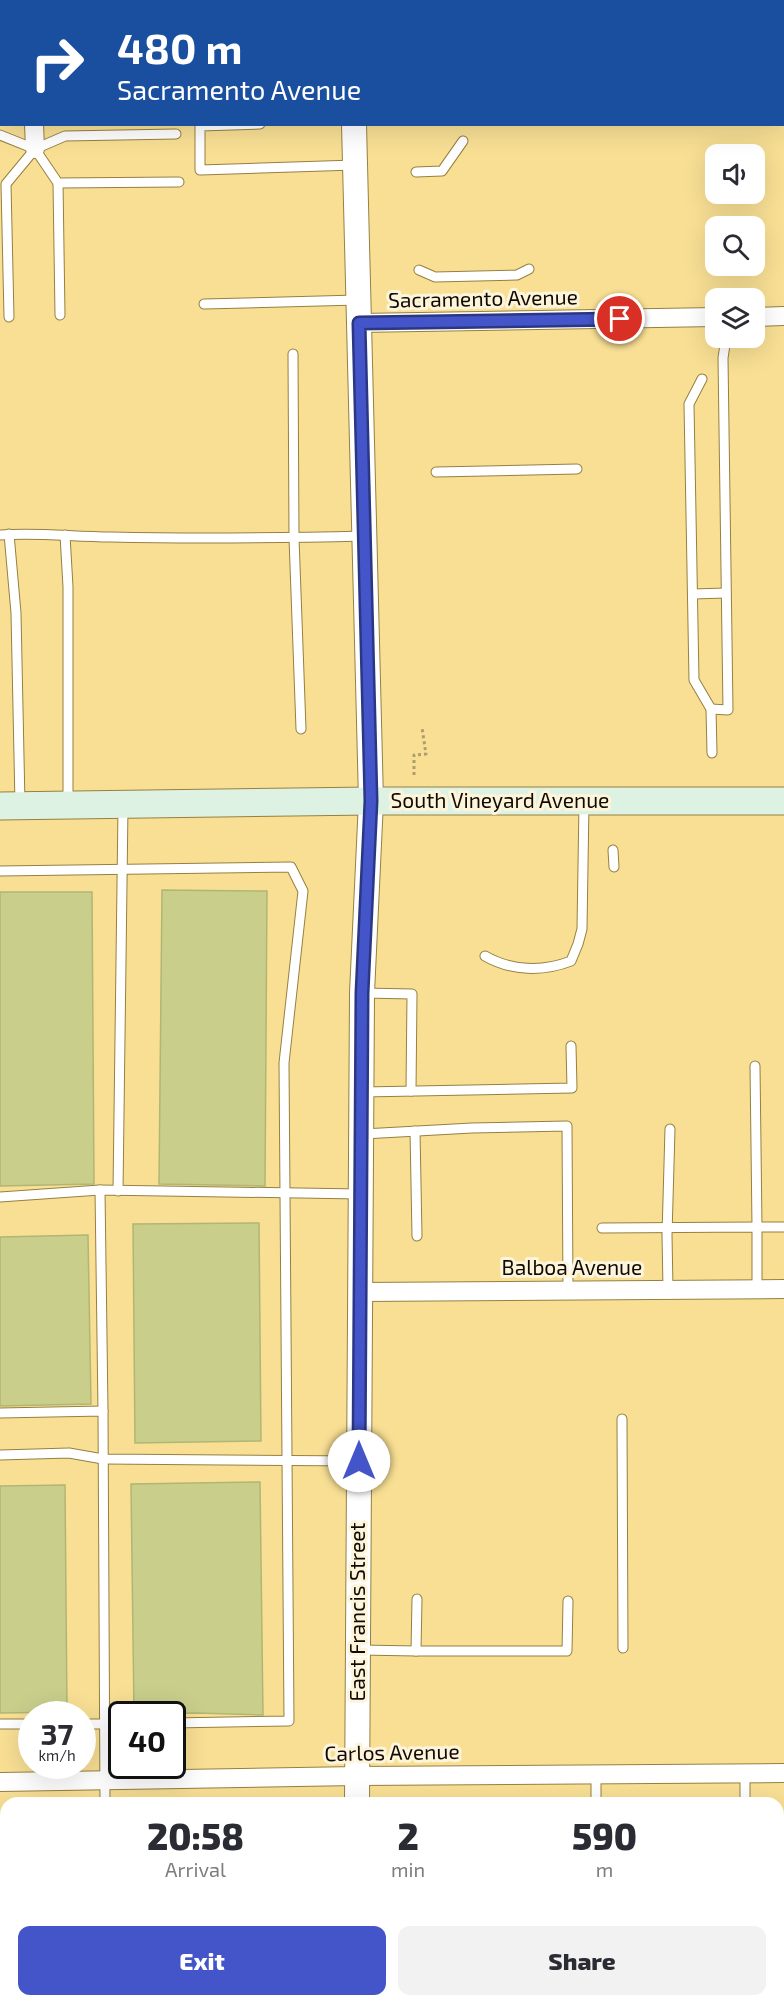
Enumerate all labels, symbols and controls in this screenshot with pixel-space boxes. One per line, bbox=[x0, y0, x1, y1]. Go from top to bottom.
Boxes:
text: 480 m bbox=[117, 22, 243, 72]
icon: right bbox=[18, 24, 96, 102]
text: Sacramento Avenue bbox=[117, 73, 361, 105]
map controls bbox=[705, 144, 765, 348]
button: sound bbox=[705, 144, 765, 204]
button: search bbox=[705, 216, 765, 276]
street label: Sacramento Avenue bbox=[388, 283, 578, 312]
button: layers bbox=[705, 288, 765, 348]
pin bbox=[594, 293, 645, 344]
icon: arrive bbox=[603, 302, 636, 335]
street label: South Vineyard Avenue bbox=[391, 787, 609, 812]
street label: Balboa Avenue bbox=[502, 1254, 642, 1279]
position arrow bbox=[327, 1429, 391, 1493]
street label: East Francis Street bbox=[344, 1523, 369, 1701]
speed limit sign: 40 bbox=[108, 1701, 186, 1779]
text: 37 bbox=[41, 1715, 73, 1751]
street label: Carlos Avenue bbox=[324, 1738, 460, 1765]
text: km/h bbox=[38, 1746, 76, 1764]
text: 20:58 bbox=[147, 1814, 244, 1857]
text: 2 bbox=[397, 1814, 419, 1857]
text: 590 bbox=[572, 1814, 637, 1857]
text: Arrival bbox=[165, 1857, 226, 1881]
text: min bbox=[391, 1857, 425, 1881]
text: m bbox=[596, 1857, 613, 1881]
button: Exit bbox=[18, 1926, 386, 1995]
button: Share bbox=[398, 1926, 766, 1995]

